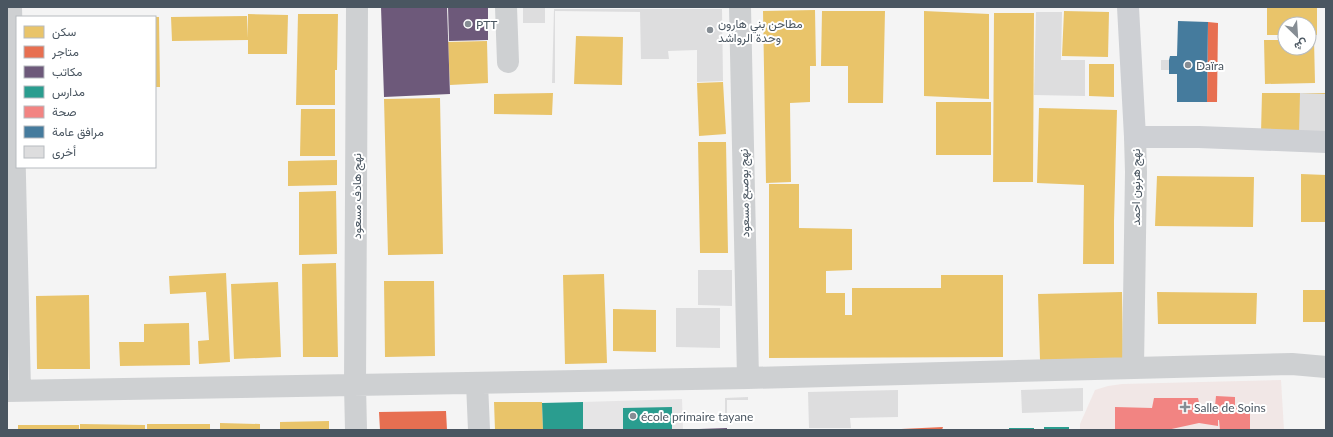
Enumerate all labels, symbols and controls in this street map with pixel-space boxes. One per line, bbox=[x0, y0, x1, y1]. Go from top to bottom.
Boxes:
legend bbox=[16, 16, 156, 168]
place label: مطاحن بني هارون وحدة الرواشد bbox=[718, 16, 803, 46]
north arrow bbox=[1277, 16, 1317, 56]
place label: PTT bbox=[476, 17, 497, 32]
marker: PTT bbox=[463, 19, 473, 29]
text: سكن bbox=[52, 24, 76, 40]
marker: مطاحن بني هارون وحدة الرواشد bbox=[705, 25, 715, 35]
text: ش bbox=[1292, 36, 1310, 54]
text: متاجر bbox=[51, 44, 79, 60]
place label: Daïra bbox=[1196, 58, 1224, 73]
marker: Daïra bbox=[1183, 60, 1193, 70]
text: مكاتب bbox=[52, 64, 83, 79]
text: مدارس bbox=[52, 84, 85, 100]
text: صحة bbox=[52, 104, 76, 119]
text: مرافق عامة bbox=[52, 124, 104, 140]
text: أخرى bbox=[52, 144, 76, 160]
street label: نهج بوصبع مسعود bbox=[736, 149, 754, 237]
street label: نهج هرنون احمد bbox=[1128, 149, 1145, 225]
street label: نهج هادف مسعود bbox=[349, 153, 366, 239]
place label: Salle de Soins bbox=[1194, 400, 1266, 415]
marker: Salle de Soins bbox=[1179, 401, 1191, 413]
place label: école primaire tayane bbox=[641, 409, 753, 424]
marker: école primaire tayane bbox=[628, 411, 638, 421]

